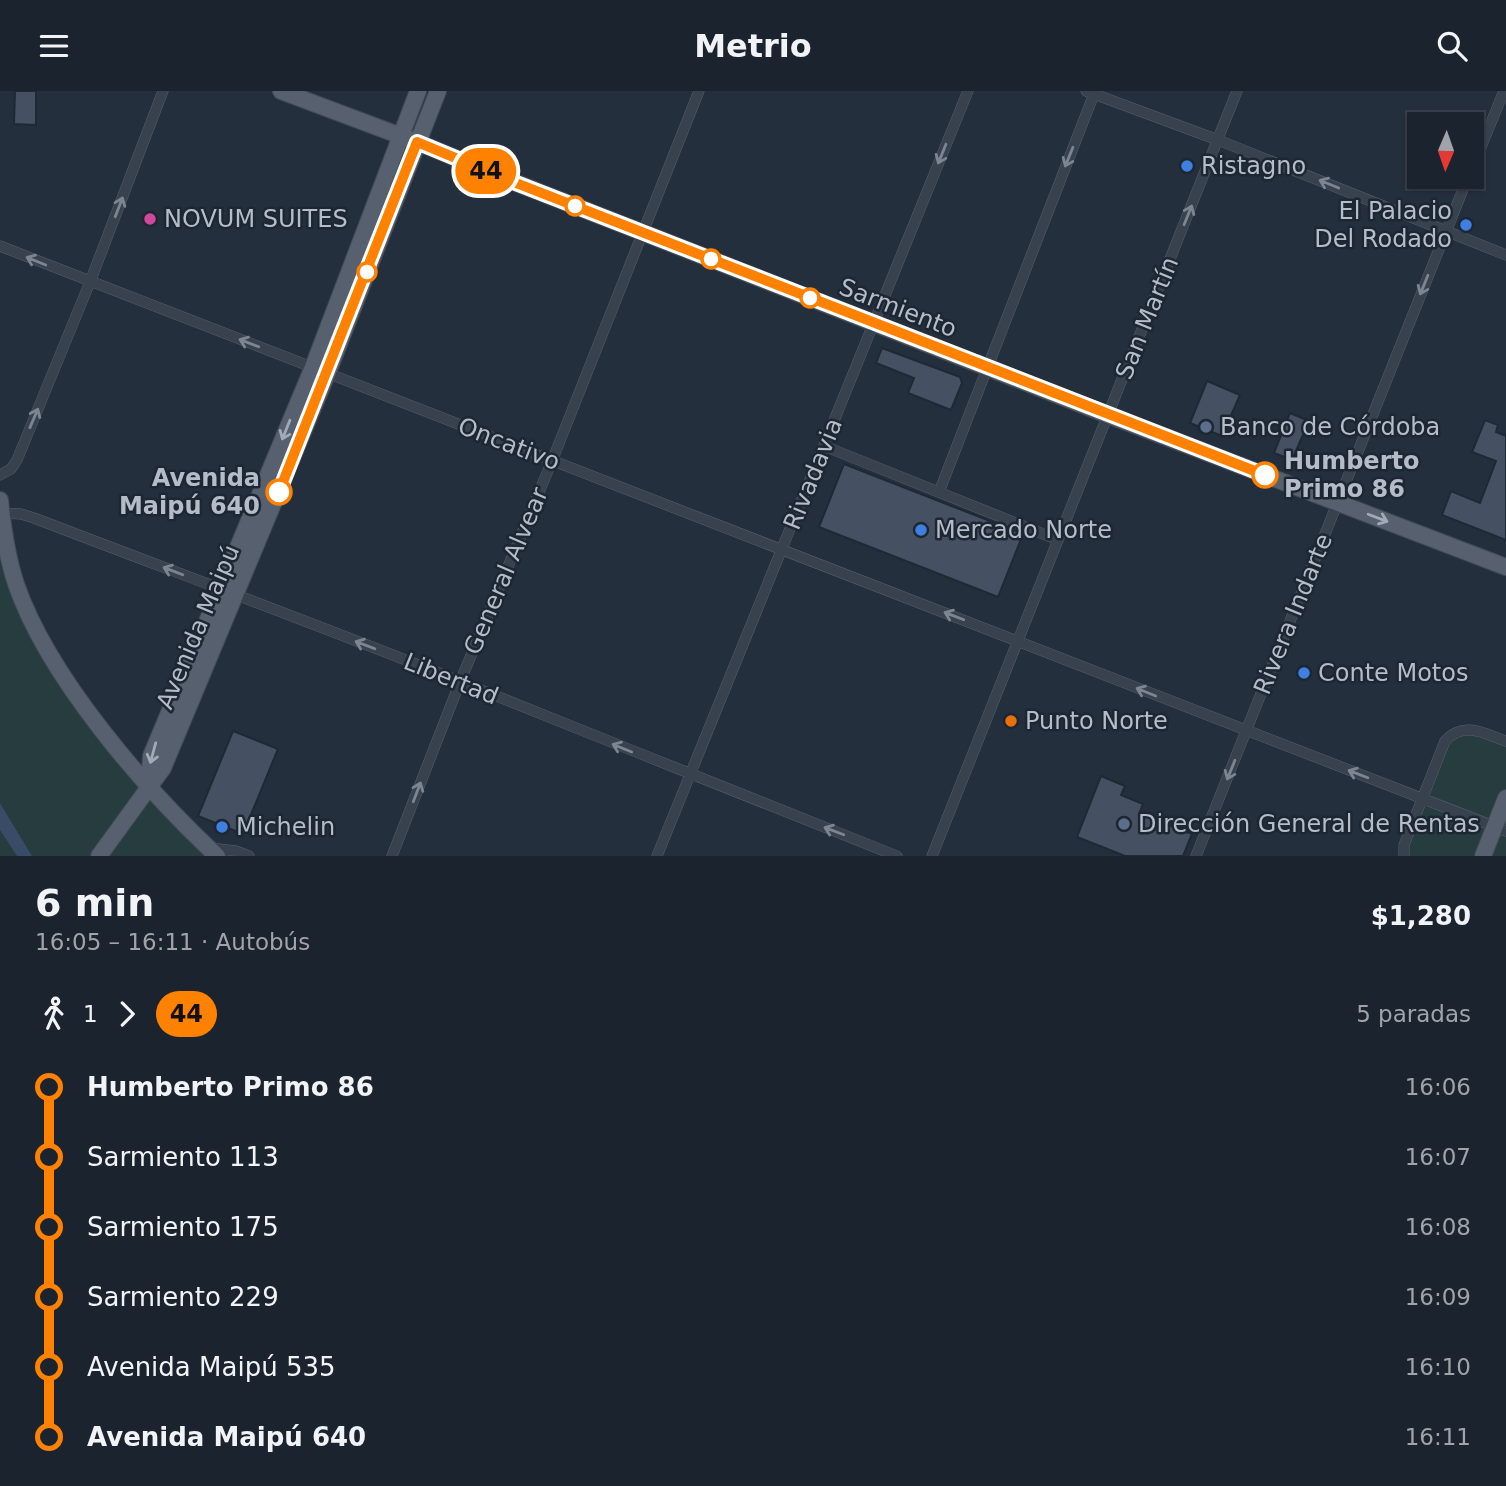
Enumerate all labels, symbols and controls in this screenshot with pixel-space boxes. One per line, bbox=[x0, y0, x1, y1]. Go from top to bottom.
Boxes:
icon: menu bbox=[35, 27, 73, 65]
text: Metrio bbox=[694, 27, 812, 65]
icon: search bbox=[1433, 27, 1471, 65]
north arrow bbox=[1407, 112, 1484, 189]
map controls bbox=[1407, 112, 1484, 189]
one-way arrow bbox=[935, 143, 948, 165]
one-way arrow bbox=[1061, 146, 1074, 168]
line badge: 44 bbox=[454, 148, 518, 194]
place label: Ristagno bbox=[1201, 152, 1306, 180]
text: 44 bbox=[469, 157, 503, 185]
marker: Ristagno bbox=[1179, 158, 1195, 174]
one-way arrow bbox=[1318, 177, 1340, 190]
unlabelled marker bbox=[565, 196, 585, 216]
one-way arrow bbox=[114, 197, 126, 219]
place label: El Palacio Del Rodado bbox=[1314, 197, 1452, 253]
one-way arrow bbox=[1182, 204, 1195, 226]
place label: NOVUM SUITES bbox=[164, 205, 348, 233]
marker: NOVUM SUITES bbox=[142, 211, 158, 227]
marker: El Palacio Del Rodado bbox=[1458, 217, 1474, 233]
unlabelled marker bbox=[701, 249, 721, 269]
one-way arrow bbox=[26, 253, 48, 266]
street label: San Martín bbox=[1110, 253, 1184, 383]
unlabelled marker bbox=[357, 262, 377, 282]
street label: Sarmiento bbox=[835, 273, 961, 343]
one-way arrow bbox=[1417, 274, 1430, 296]
unlabelled marker bbox=[800, 288, 820, 308]
one-way arrow bbox=[238, 336, 260, 348]
one-way arrow bbox=[28, 408, 41, 429]
street label: Oncativo bbox=[454, 412, 564, 476]
place label: Banco de Córdoba bbox=[1220, 413, 1440, 441]
street label: Rivadavia bbox=[778, 414, 848, 534]
one-way arrow bbox=[279, 419, 292, 440]
marker: Banco de Córdoba bbox=[1198, 419, 1214, 435]
place label: Humberto Primo 86 bbox=[1284, 447, 1419, 503]
marker: Humberto Primo 86 bbox=[1252, 462, 1278, 488]
place label: Avenida Maipú 640 bbox=[119, 464, 260, 520]
marker: Avenida Maipú 640 bbox=[266, 479, 292, 505]
street label: General Alvear bbox=[458, 483, 554, 659]
one-way arrow bbox=[1366, 512, 1388, 525]
place label: Mercado Norte bbox=[935, 516, 1112, 544]
marker: Mercado Norte bbox=[913, 522, 929, 538]
street label: Rivera Indarte bbox=[1248, 530, 1338, 698]
street label: Avenida Maipú bbox=[151, 541, 245, 713]
one-way arrow bbox=[162, 564, 184, 576]
one-way arrow bbox=[944, 609, 965, 621]
one-way arrow bbox=[355, 638, 377, 650]
street label: Libertad bbox=[400, 647, 502, 711]
place label: Conte Motos bbox=[1318, 659, 1468, 687]
marker: Conte Motos bbox=[1296, 665, 1312, 681]
one-way arrow bbox=[1135, 684, 1157, 697]
place label: Punto Norte bbox=[1025, 707, 1168, 735]
marker: Punto Norte bbox=[1003, 713, 1019, 729]
one-way arrow bbox=[612, 740, 633, 753]
one-way arrow bbox=[146, 742, 159, 764]
one-way arrow bbox=[1224, 758, 1237, 780]
one-way arrow bbox=[1347, 767, 1369, 779]
one-way arrow bbox=[411, 782, 424, 804]
place label: Dirección General de Rentas bbox=[1138, 810, 1480, 838]
place label: Michelin bbox=[236, 813, 335, 841]
marker: Dirección General de Rentas bbox=[1116, 816, 1132, 832]
marker: Michelin bbox=[214, 819, 230, 835]
one-way arrow bbox=[823, 824, 845, 837]
text: 6 min bbox=[35, 881, 154, 925]
text: $1,280 bbox=[1371, 901, 1471, 931]
text: 16:05 – 16:11 · Autobús bbox=[35, 929, 310, 955]
icon: walk bbox=[35, 995, 73, 1033]
icon: forward bbox=[108, 995, 146, 1033]
text: 44 bbox=[170, 1000, 203, 1028]
text: 1 bbox=[83, 1001, 98, 1027]
text: 5 paradas bbox=[1356, 1001, 1471, 1027]
text: Humberto Primo 86 bbox=[87, 1072, 374, 1102]
text: 16:06 bbox=[1405, 1074, 1471, 1100]
text: Sarmiento 113 bbox=[87, 1142, 279, 1172]
text: 16:07 bbox=[1405, 1144, 1471, 1170]
text: Sarmiento 175 bbox=[87, 1212, 279, 1242]
text: 16:08 bbox=[1405, 1214, 1471, 1240]
text: Sarmiento 229 bbox=[87, 1282, 279, 1312]
text: 16:09 bbox=[1405, 1284, 1471, 1310]
text: Avenida Maipú 535 bbox=[87, 1352, 336, 1382]
text: 16:10 bbox=[1405, 1354, 1471, 1380]
text: Avenida Maipú 640 bbox=[87, 1422, 366, 1452]
text: 16:11 bbox=[1405, 1424, 1471, 1450]

